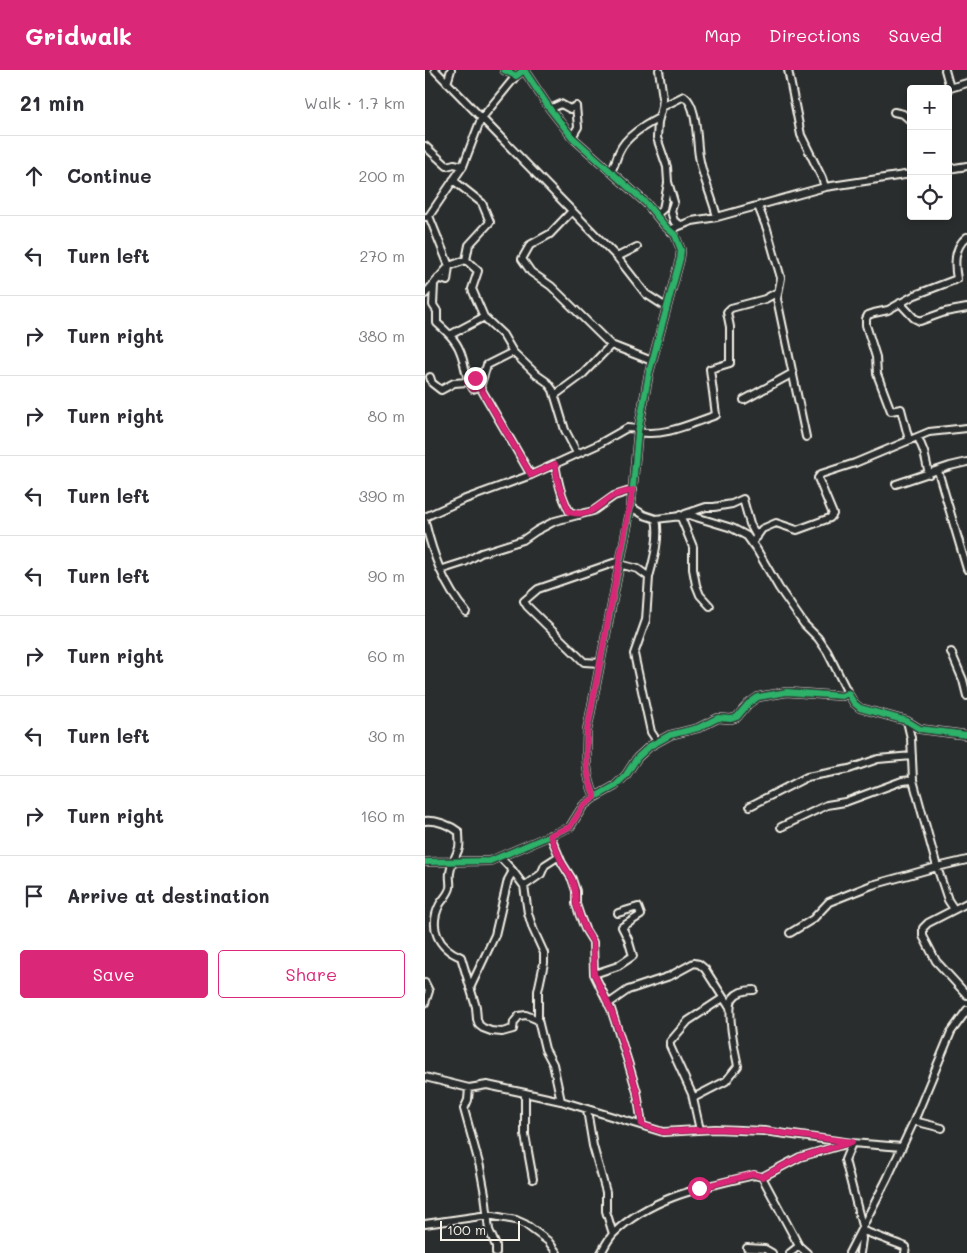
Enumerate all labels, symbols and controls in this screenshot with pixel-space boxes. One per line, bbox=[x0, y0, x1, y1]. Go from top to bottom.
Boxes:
text: Gridwalk bbox=[25, 20, 132, 51]
text: Map bbox=[704, 23, 741, 47]
text: Directions bbox=[769, 23, 861, 47]
text: Saved bbox=[889, 23, 942, 47]
map controls bbox=[907, 85, 952, 220]
button: + bbox=[907, 85, 952, 130]
text: 21 min bbox=[20, 89, 84, 116]
text: Walk · 1.7 km bbox=[304, 92, 405, 113]
button: − bbox=[907, 130, 952, 175]
icon: ahead bbox=[20, 162, 48, 190]
text: Continue bbox=[67, 163, 152, 188]
text: 200 m bbox=[358, 165, 405, 186]
button: locate bbox=[907, 175, 952, 220]
icon: left bbox=[20, 242, 48, 270]
text: Turn left bbox=[67, 243, 150, 268]
text: 270 m bbox=[359, 245, 405, 266]
icon: right bbox=[20, 322, 48, 350]
text: Turn right bbox=[67, 323, 164, 348]
text: 380 m bbox=[358, 325, 405, 346]
route end bbox=[464, 367, 487, 390]
icon: right bbox=[20, 402, 48, 430]
text: Turn right bbox=[67, 403, 164, 428]
text: 80 m bbox=[368, 405, 405, 426]
icon: left bbox=[20, 482, 48, 510]
text: Turn left bbox=[67, 483, 150, 508]
text: 390 m bbox=[358, 485, 405, 506]
icon: left bbox=[20, 562, 48, 590]
text: Turn left bbox=[67, 563, 150, 588]
text: 90 m bbox=[368, 565, 405, 586]
icon: right bbox=[20, 642, 48, 670]
text: Turn right bbox=[67, 643, 164, 668]
text: 60 m bbox=[368, 645, 405, 666]
icon: left bbox=[20, 722, 48, 750]
text: Turn left bbox=[67, 723, 150, 748]
text: 30 m bbox=[368, 725, 405, 746]
icon: right bbox=[20, 802, 48, 830]
text: Turn right bbox=[67, 803, 164, 828]
text: 160 m bbox=[360, 805, 405, 826]
icon: arrive bbox=[20, 882, 48, 910]
text: Arrive at destination bbox=[67, 883, 270, 908]
button: Save bbox=[20, 950, 208, 998]
button: Share bbox=[218, 950, 405, 998]
route start bbox=[688, 1177, 711, 1200]
scale bar bbox=[440, 1218, 520, 1241]
text: 100 m bbox=[447, 1220, 486, 1239]

